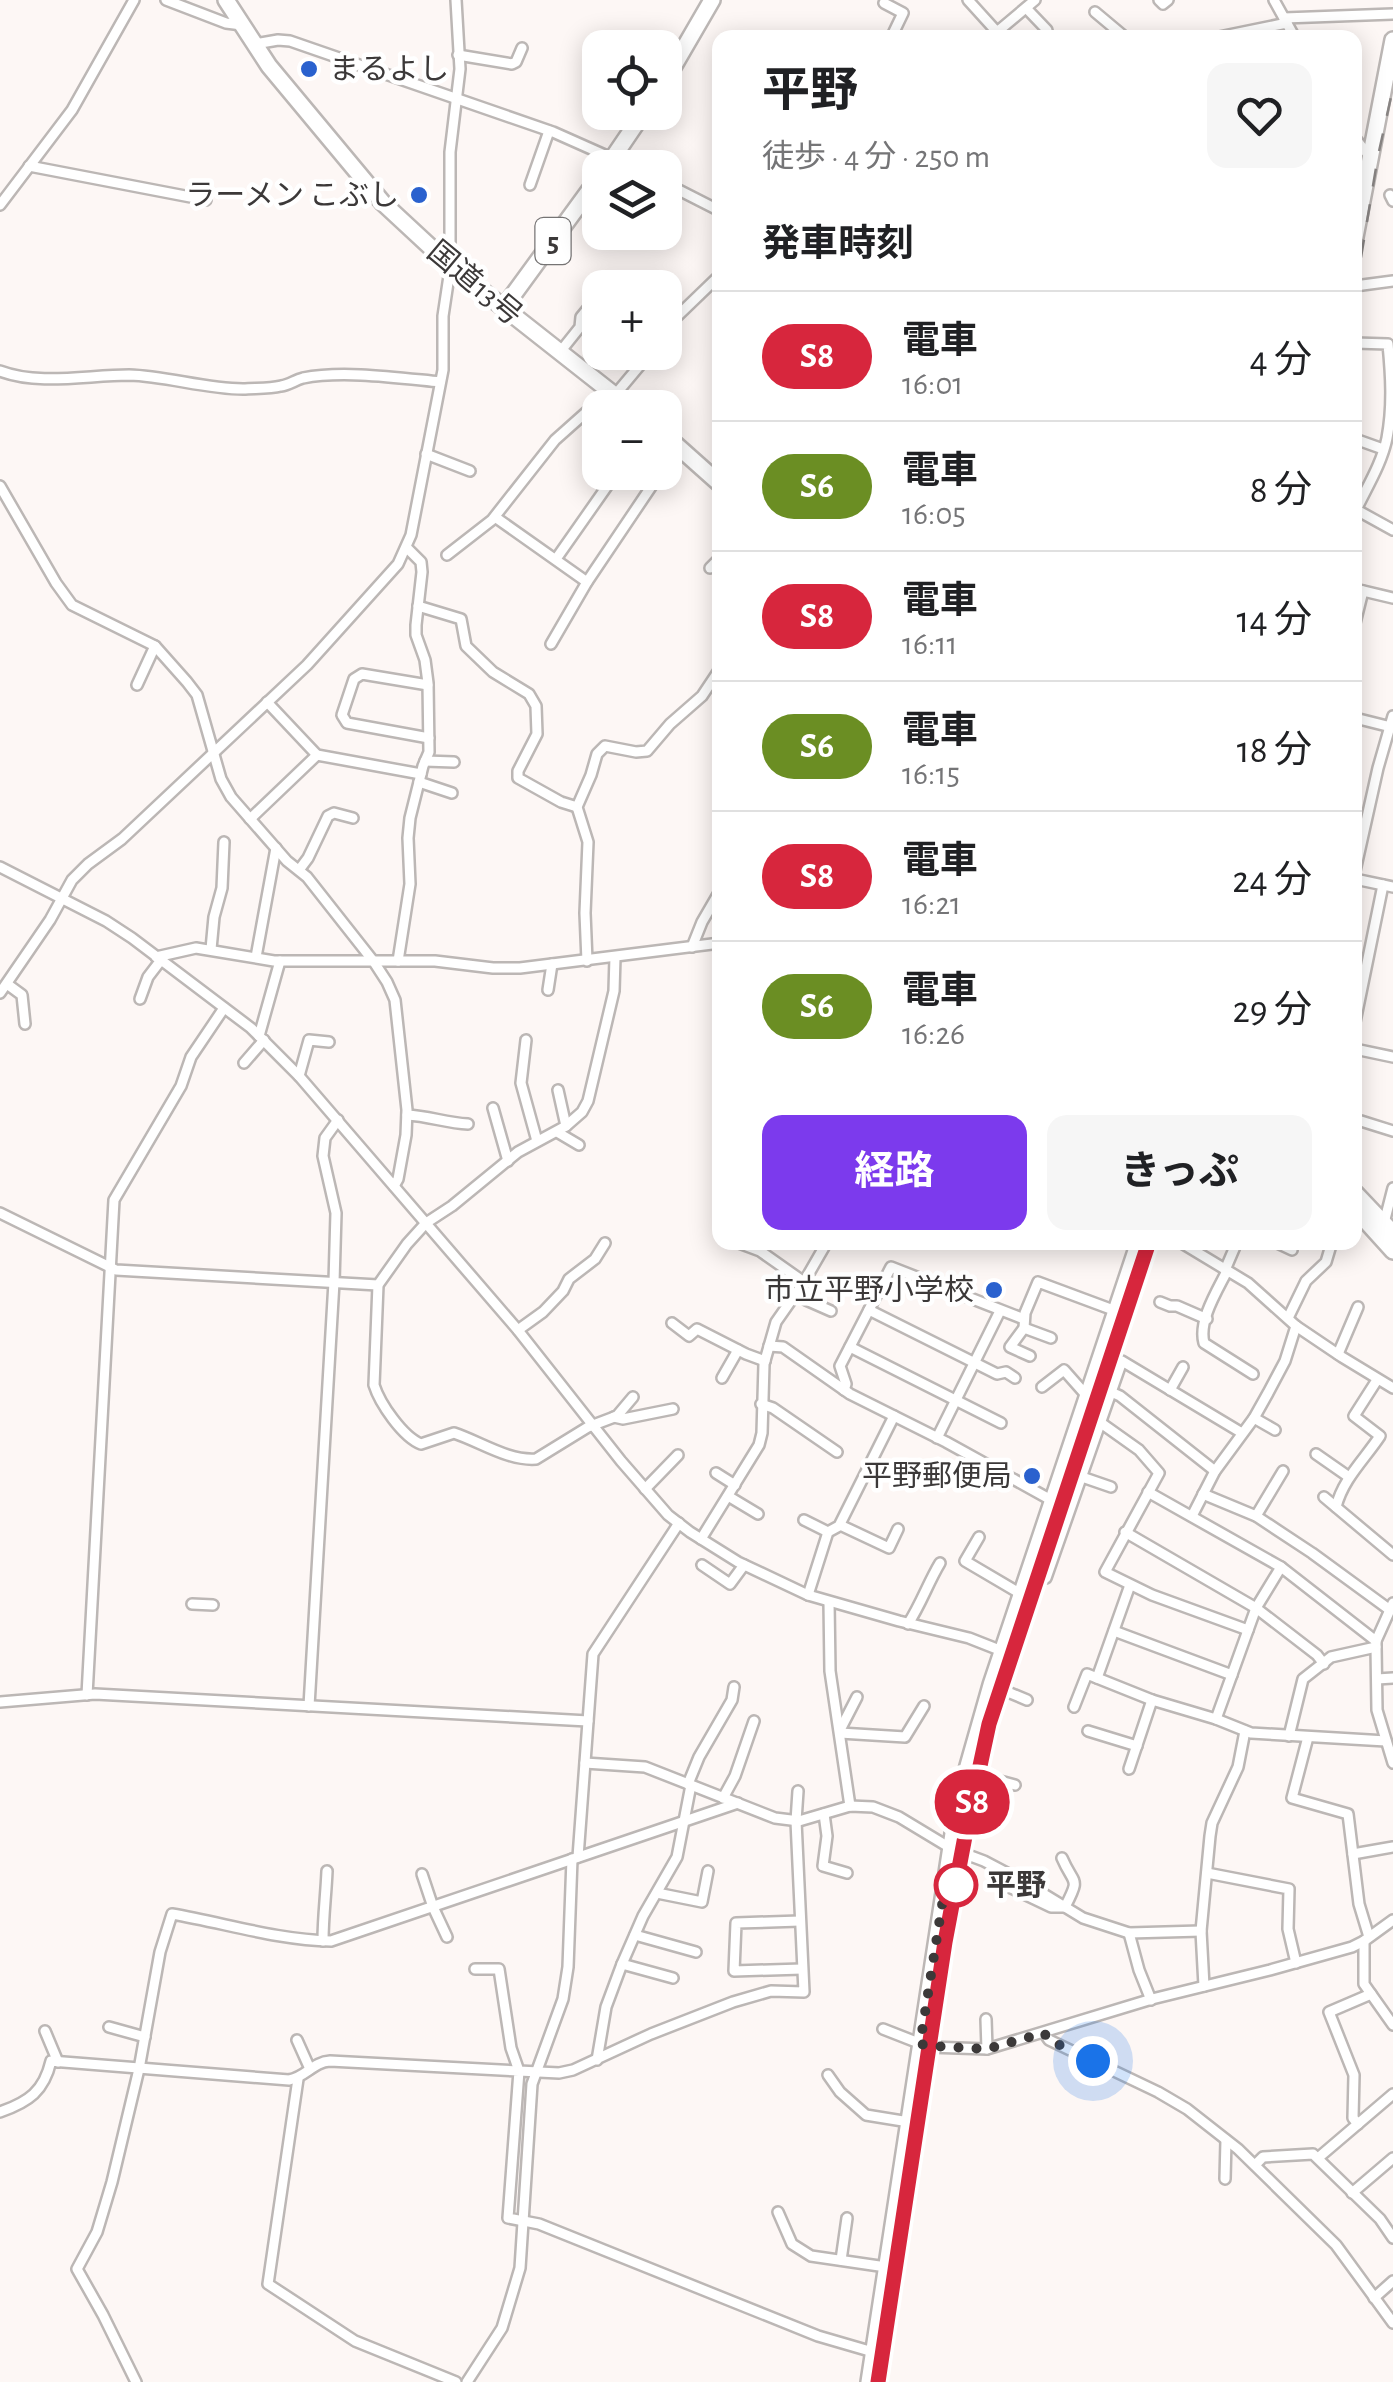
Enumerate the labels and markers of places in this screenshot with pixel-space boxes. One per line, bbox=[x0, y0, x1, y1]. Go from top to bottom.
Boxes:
place label: まるよし bbox=[329, 55, 449, 85]
marker: まるよし bbox=[298, 58, 320, 80]
place label: ラーメン こぶし bbox=[185, 181, 399, 211]
marker: ラーメン こぶし bbox=[408, 184, 430, 206]
place label: 市立平野小学校 bbox=[764, 1274, 974, 1306]
marker: 市立平野小学校 bbox=[983, 1279, 1005, 1301]
place label: 平野郵便局 bbox=[862, 1460, 1012, 1492]
marker: 平野郵便局 bbox=[1021, 1465, 1043, 1487]
marker: 平野 bbox=[935, 1864, 977, 1906]
place label: 平野 bbox=[986, 1870, 1046, 1901]

